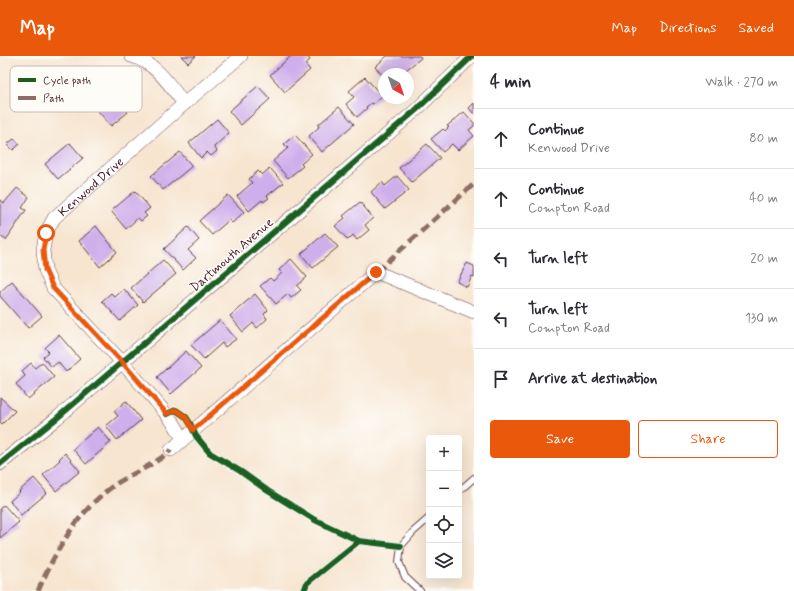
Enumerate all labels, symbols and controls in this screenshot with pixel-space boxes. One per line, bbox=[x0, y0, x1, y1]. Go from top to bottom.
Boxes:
text: Map bbox=[20, 16, 55, 41]
text: Map bbox=[611, 19, 637, 37]
text: Directions bbox=[659, 19, 717, 37]
text: Saved bbox=[739, 19, 774, 37]
legend bbox=[10, 66, 142, 112]
north arrow bbox=[378, 68, 414, 104]
text: 4 min bbox=[490, 71, 531, 93]
text: Cycle path bbox=[43, 74, 91, 88]
text: Walk · 270 m bbox=[705, 74, 778, 91]
text: Path bbox=[43, 92, 64, 106]
text: Continue bbox=[528, 120, 584, 140]
icon: ahead bbox=[490, 128, 512, 150]
text: 80 m bbox=[749, 130, 778, 147]
text: Kenwood Drive bbox=[528, 140, 610, 157]
street label: Kenwood Drive bbox=[55, 154, 128, 221]
text: Continue bbox=[528, 180, 584, 200]
icon: ahead bbox=[490, 188, 512, 210]
text: 40 m bbox=[749, 190, 778, 207]
text: Compton Road bbox=[528, 200, 610, 217]
street label: Dartmouth Avenue bbox=[187, 214, 277, 296]
route start bbox=[37, 224, 55, 242]
icon: left bbox=[490, 248, 512, 270]
text: Turn left bbox=[528, 249, 588, 269]
text: 20 m bbox=[750, 250, 778, 267]
route end bbox=[367, 263, 385, 281]
text: Turn left bbox=[528, 300, 588, 320]
icon: left bbox=[490, 308, 512, 330]
text: 130 m bbox=[745, 310, 778, 327]
text: Compton Road bbox=[528, 320, 610, 337]
icon: arrive bbox=[490, 368, 512, 390]
text: Arrive at destination bbox=[528, 369, 657, 389]
button: Save bbox=[490, 420, 630, 458]
button: Share bbox=[638, 420, 778, 458]
map controls bbox=[426, 435, 462, 579]
button: + bbox=[426, 435, 462, 471]
button: − bbox=[426, 471, 462, 507]
button: locate bbox=[426, 507, 462, 543]
button: layers bbox=[426, 543, 462, 579]

